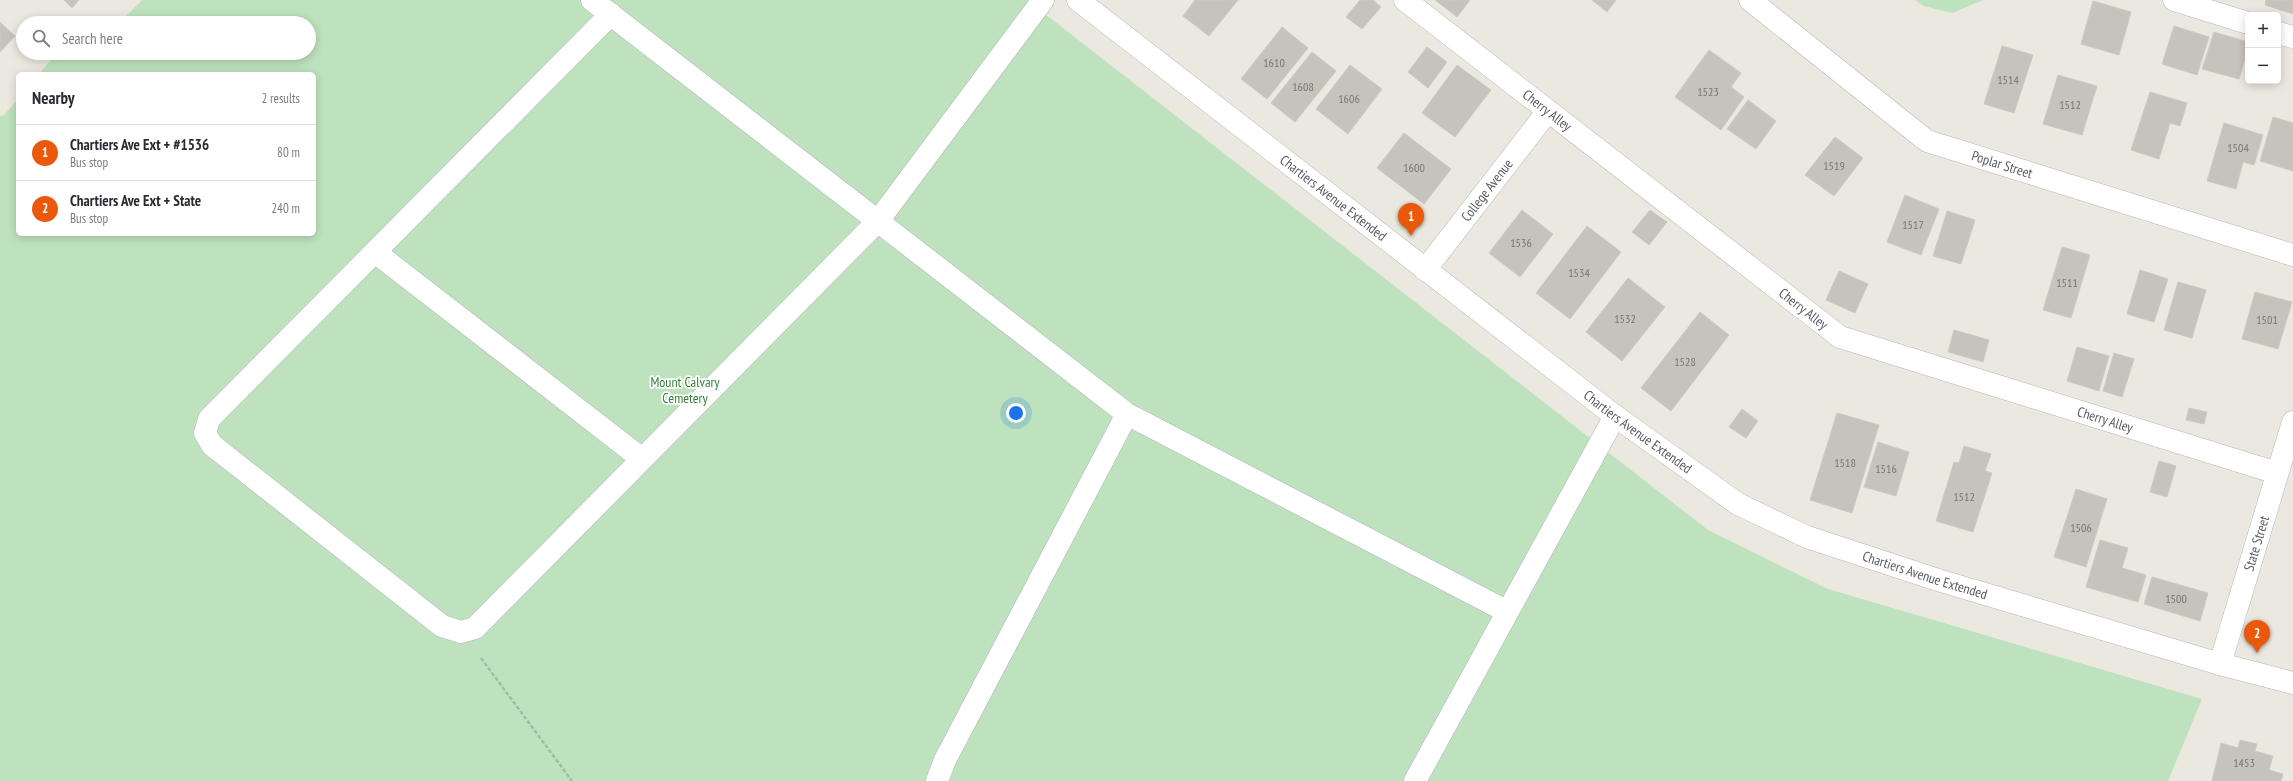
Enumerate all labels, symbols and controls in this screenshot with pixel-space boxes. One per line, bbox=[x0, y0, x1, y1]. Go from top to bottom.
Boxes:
map controls bbox=[2245, 12, 2281, 84]
button: + bbox=[2245, 12, 2281, 48]
search box bbox=[16, 16, 316, 60]
icon: search bbox=[30, 27, 52, 49]
text: Search here bbox=[62, 29, 123, 48]
button: − bbox=[2245, 48, 2281, 84]
house number: 1610 bbox=[1263, 55, 1285, 70]
house number: 1514 bbox=[1997, 72, 2019, 87]
house number: 1608 bbox=[1292, 79, 1314, 94]
house number: 1523 bbox=[1697, 84, 1719, 99]
street label: Cherry Alley bbox=[1519, 86, 1576, 135]
text: Nearby bbox=[32, 87, 75, 109]
text: 2 results bbox=[261, 90, 300, 107]
house number: 1606 bbox=[1338, 91, 1360, 106]
house number: 1512 bbox=[2059, 97, 2081, 112]
text: Chartiers Ave Ext + #1536 bbox=[70, 135, 209, 154]
house number: 1504 bbox=[2227, 140, 2249, 155]
text: 1 bbox=[42, 144, 48, 161]
text: 80 m bbox=[277, 144, 300, 161]
street label: Poplar Street bbox=[1969, 146, 2035, 182]
street label: Chartiers Avenue Extended bbox=[1276, 151, 1390, 245]
text: Bus stop bbox=[70, 154, 108, 171]
street label: College Avenue bbox=[1457, 155, 1517, 225]
house number: 1519 bbox=[1823, 158, 1845, 173]
house number: 1600 bbox=[1403, 160, 1425, 175]
text: Chartiers Ave Ext + State bbox=[70, 191, 201, 210]
text: 2 bbox=[42, 200, 48, 217]
text: 240 m bbox=[271, 200, 300, 217]
pin: 1 bbox=[1398, 203, 1424, 236]
text: Bus stop bbox=[70, 210, 108, 227]
house number: 1517 bbox=[1902, 217, 1924, 232]
house number: 1536 bbox=[1510, 235, 1532, 250]
house number: 1534 bbox=[1568, 265, 1590, 280]
house number: 1511 bbox=[2056, 275, 2078, 290]
street label: Cherry Alley bbox=[1775, 284, 1832, 334]
house number: 1532 bbox=[1614, 311, 1636, 326]
house number: 1501 bbox=[2256, 312, 2278, 327]
house number: 1528 bbox=[1674, 354, 1696, 369]
park label: Mount Calvary Cemetery bbox=[650, 373, 720, 407]
street label: Chartiers Avenue Extended bbox=[1580, 386, 1696, 477]
street label: Cherry Alley bbox=[2075, 402, 2136, 437]
your location bbox=[1006, 403, 1026, 423]
house number: 1518 bbox=[1834, 455, 1856, 470]
house number: 1516 bbox=[1875, 461, 1897, 476]
house number: 1512 bbox=[1953, 489, 1975, 504]
street label: State Street bbox=[2240, 513, 2273, 573]
house number: 1506 bbox=[2070, 520, 2092, 535]
street label: Chartiers Avenue Extended bbox=[1860, 547, 1990, 603]
house number: 1500 bbox=[2165, 591, 2187, 606]
pin: 2 bbox=[2244, 620, 2270, 653]
house number: 1453 bbox=[2233, 755, 2255, 770]

